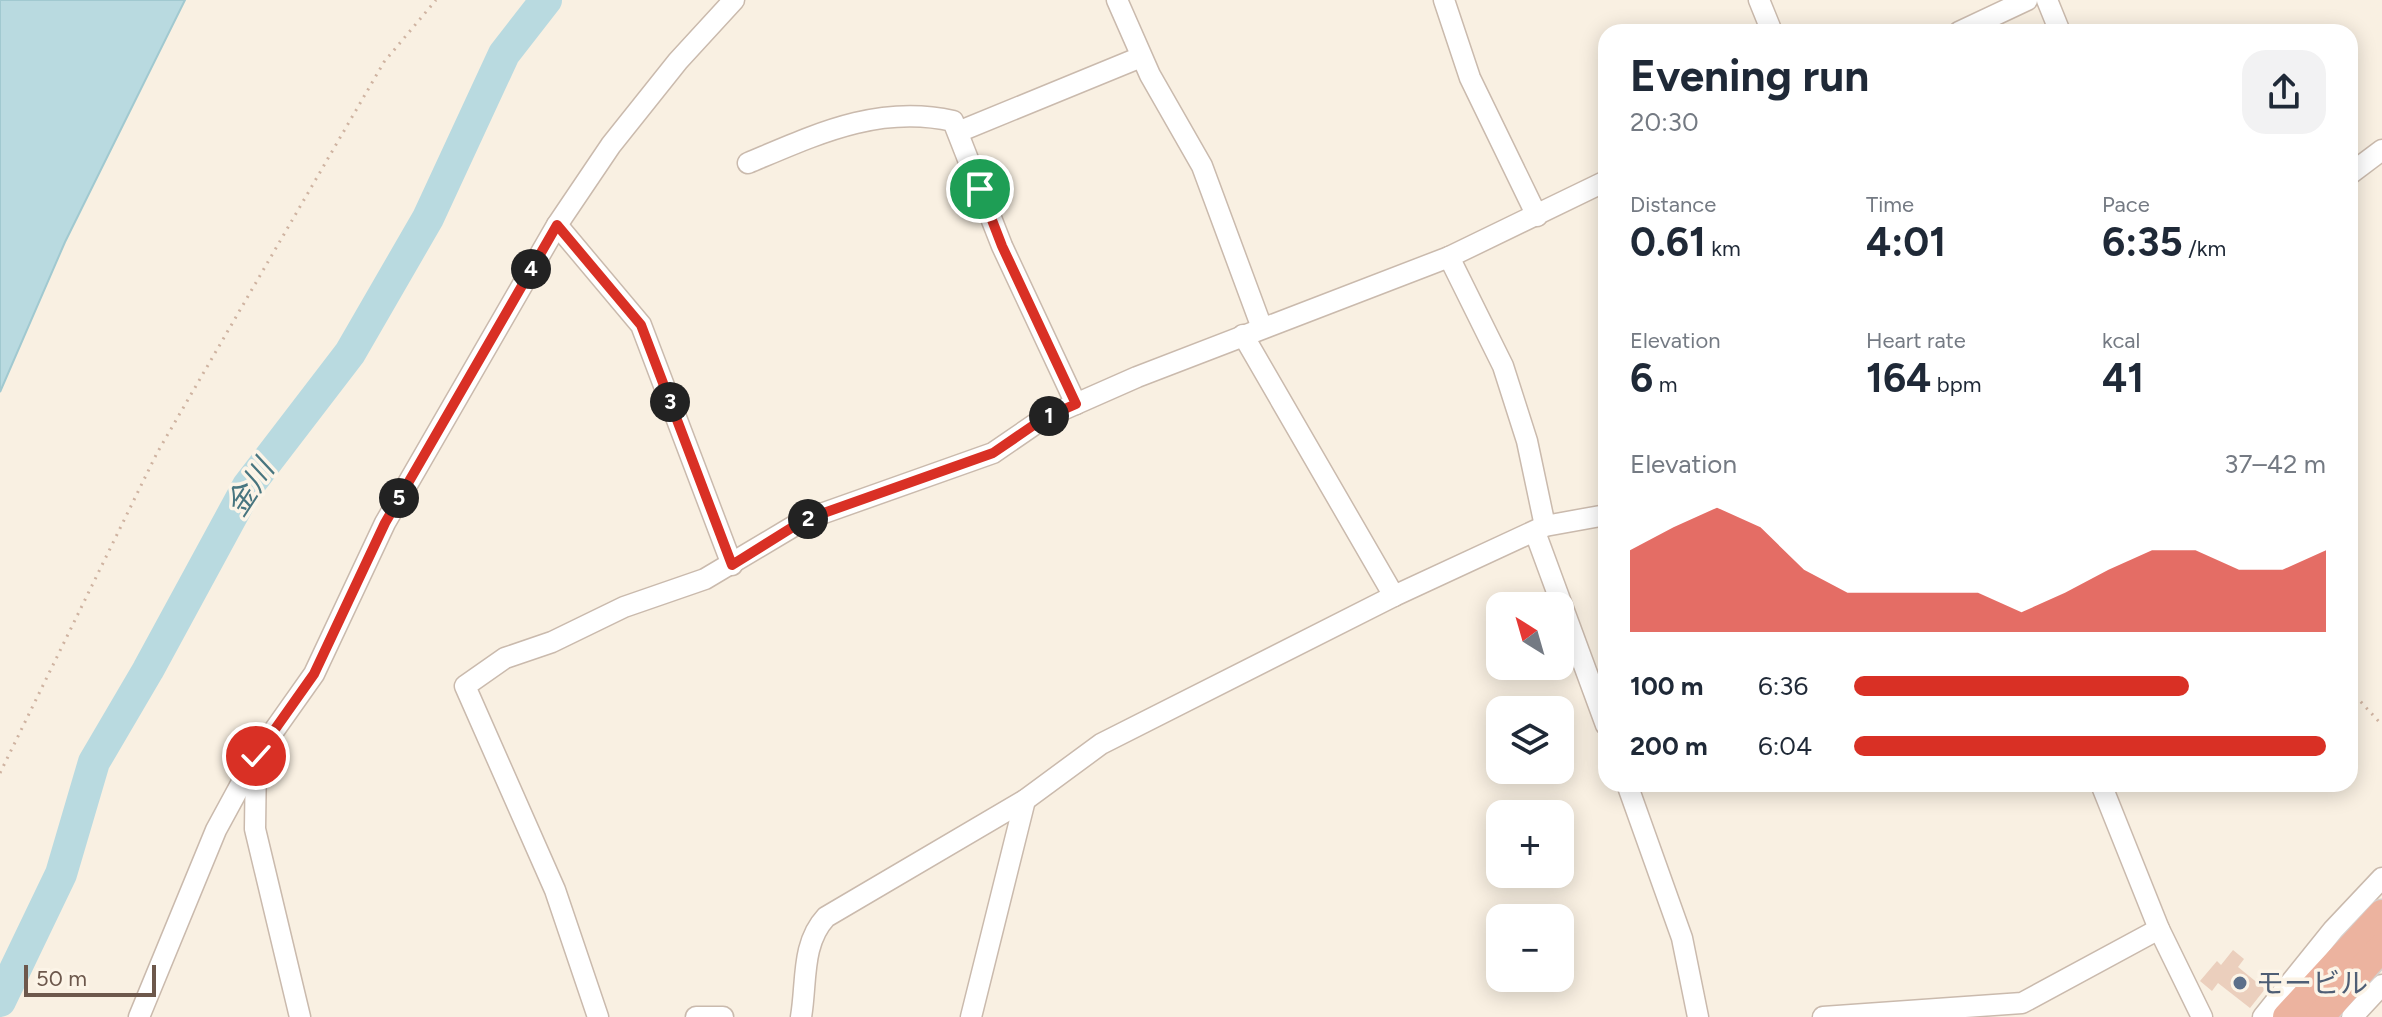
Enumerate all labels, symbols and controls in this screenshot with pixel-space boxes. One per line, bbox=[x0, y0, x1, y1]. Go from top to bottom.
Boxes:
text: Evening run bbox=[1630, 49, 1869, 102]
button: share bbox=[2242, 50, 2326, 134]
text: 20:30 bbox=[1630, 106, 1699, 138]
pin bbox=[946, 155, 1014, 223]
icon: arrive bbox=[958, 167, 1002, 211]
text: Distance bbox=[1630, 191, 1716, 218]
text: Time bbox=[1866, 191, 1914, 218]
text: Pace bbox=[2102, 191, 2150, 218]
text: 0.61 bbox=[1630, 218, 1706, 266]
text: 4:01 bbox=[1866, 218, 1946, 266]
text: 6:35 bbox=[2102, 218, 2183, 266]
text: km bbox=[1706, 235, 1741, 262]
text: /km bbox=[2183, 235, 2226, 262]
pin: 4 bbox=[511, 249, 551, 289]
text: 4 bbox=[524, 255, 538, 282]
text: Elevation bbox=[1630, 327, 1720, 354]
text: Heart rate bbox=[1866, 327, 1966, 354]
text: kcal bbox=[2102, 327, 2140, 354]
text: 6 bbox=[1630, 354, 1653, 402]
text: 164 bbox=[1866, 354, 1931, 402]
text: 41 bbox=[2102, 354, 2144, 402]
text: m bbox=[1653, 371, 1677, 398]
text: bpm bbox=[1931, 371, 1981, 398]
pin: 3 bbox=[650, 382, 690, 422]
text: 3 bbox=[664, 388, 676, 415]
pin: 1 bbox=[1029, 396, 1069, 436]
text: 1 bbox=[1044, 402, 1054, 429]
text: Elevation bbox=[1630, 448, 1737, 480]
text: 37–42 m bbox=[2224, 448, 2326, 480]
water label: 金川 bbox=[218, 450, 283, 523]
pin: 5 bbox=[379, 478, 419, 518]
text: 5 bbox=[393, 484, 405, 511]
pin: 2 bbox=[788, 499, 828, 539]
text: 2 bbox=[802, 505, 814, 532]
north arrow bbox=[1486, 592, 1574, 680]
map controls bbox=[1486, 592, 1574, 992]
text: 100 m bbox=[1630, 670, 1704, 702]
text: 6:36 bbox=[1758, 670, 1808, 702]
button: layers bbox=[1486, 696, 1574, 784]
pin bbox=[222, 722, 290, 790]
text: 200 m bbox=[1630, 730, 1708, 762]
text: 6:04 bbox=[1758, 730, 1812, 762]
icon: check bbox=[234, 734, 278, 778]
button: + bbox=[1486, 800, 1574, 888]
button: − bbox=[1486, 904, 1574, 992]
scale bar bbox=[24, 961, 156, 997]
text: 50 m bbox=[36, 965, 87, 992]
place label: モービル bbox=[2256, 966, 2368, 1000]
marker: モービル bbox=[2231, 974, 2249, 992]

